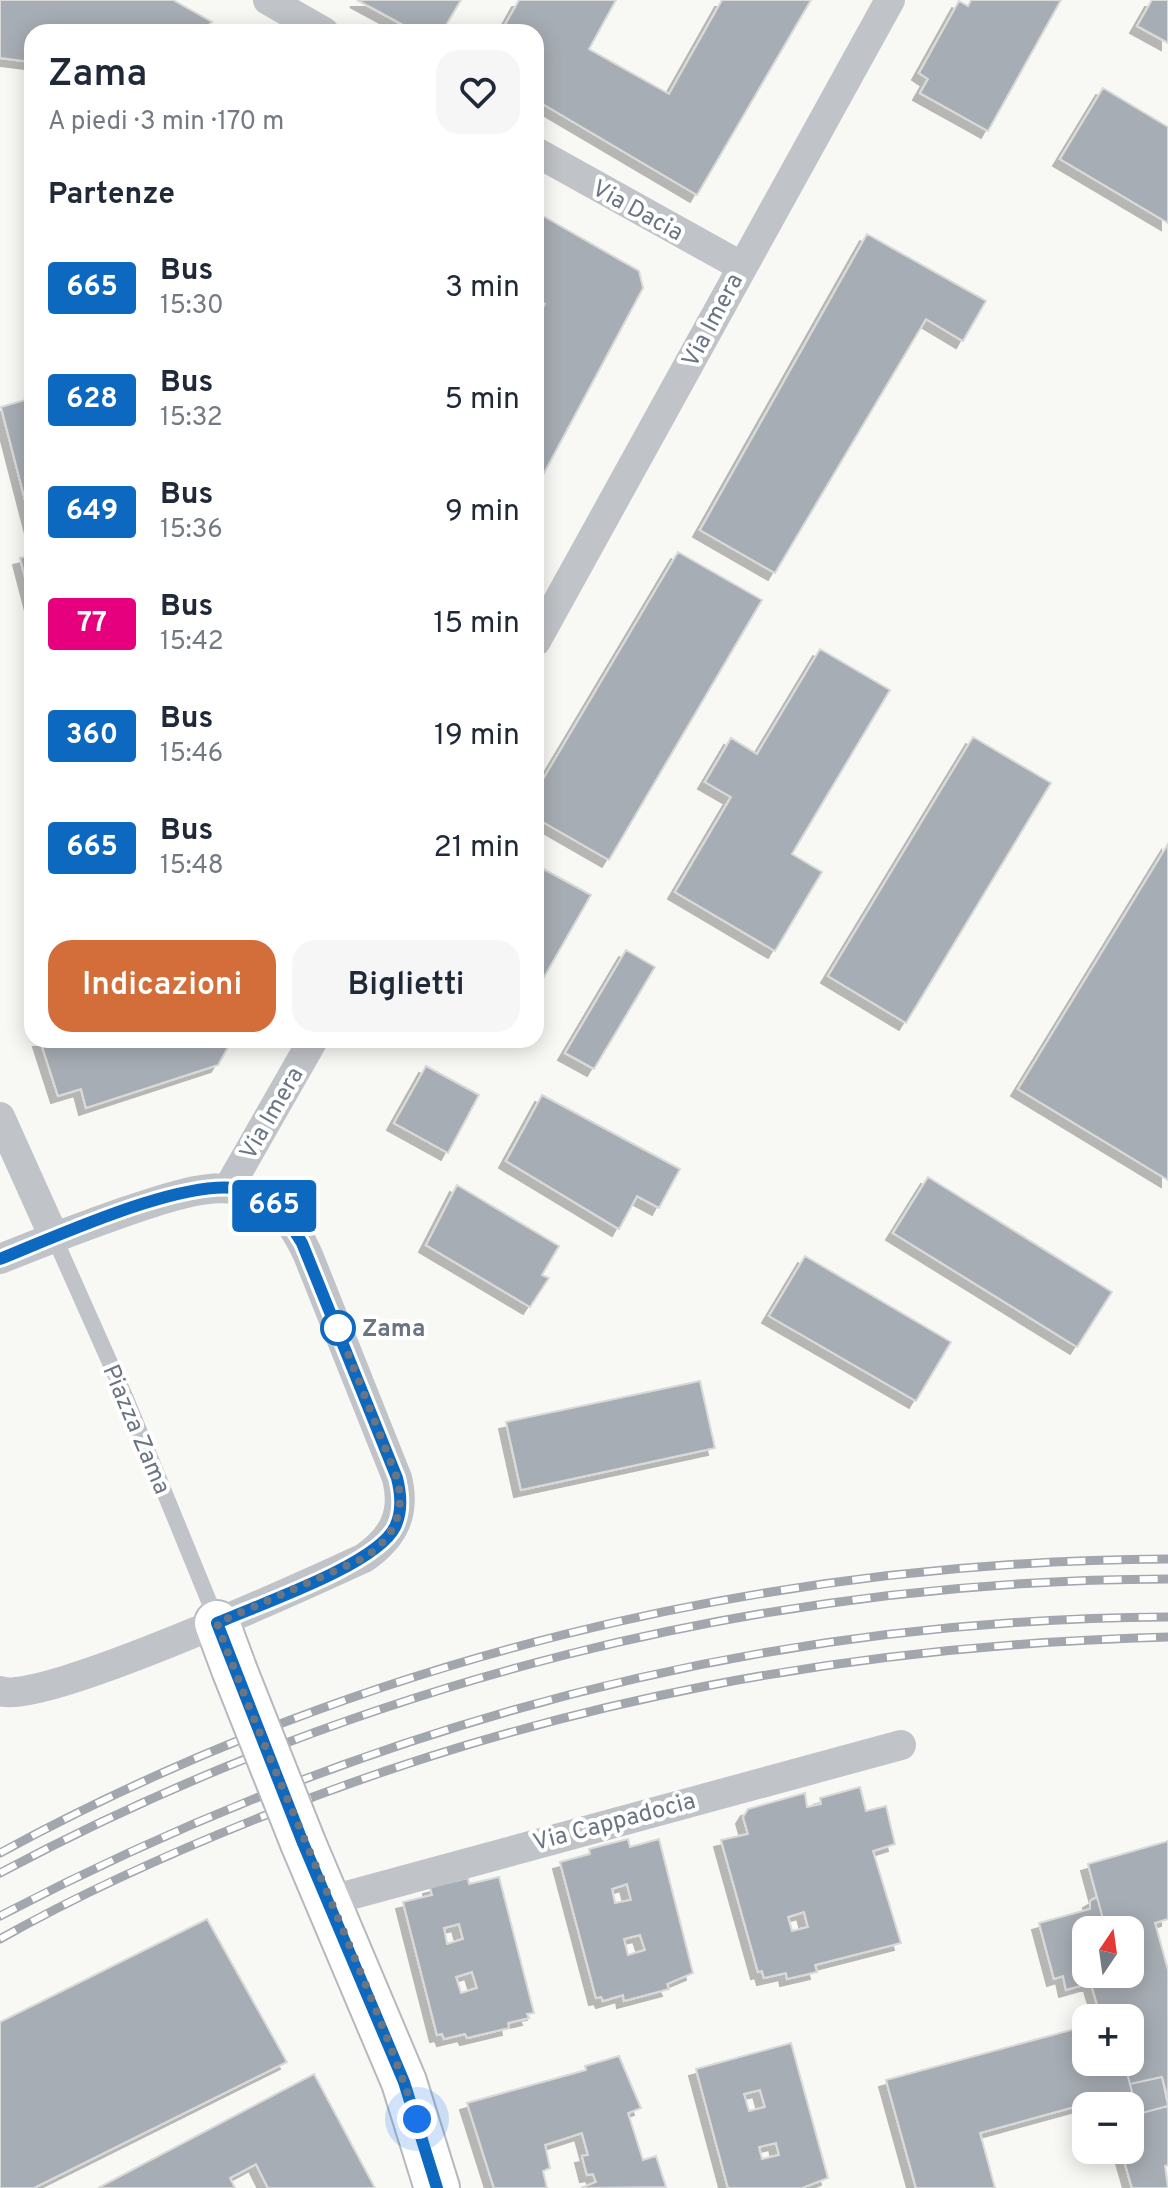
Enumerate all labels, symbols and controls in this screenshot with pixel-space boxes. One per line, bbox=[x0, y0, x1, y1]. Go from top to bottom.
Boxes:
button: heart bbox=[436, 50, 520, 134]
text: Zama bbox=[48, 51, 147, 100]
text: A piedi · 3 min · 170 m bbox=[48, 106, 284, 139]
street label: Via Dacia bbox=[586, 174, 688, 249]
text: Partenze bbox=[48, 177, 175, 214]
text: Bus bbox=[160, 253, 213, 290]
street label: Via Imera bbox=[677, 269, 751, 373]
text: 665 bbox=[66, 270, 118, 306]
text: 3 min bbox=[445, 270, 520, 307]
text: 15:30 bbox=[160, 290, 224, 323]
text: Bus bbox=[160, 365, 213, 402]
text: 628 bbox=[66, 382, 118, 418]
text: 5 min bbox=[444, 382, 520, 419]
text: 15:32 bbox=[160, 402, 223, 435]
text: Bus bbox=[160, 477, 213, 514]
text: 649 bbox=[66, 494, 118, 530]
text: 9 min bbox=[445, 494, 520, 531]
text: 15:36 bbox=[160, 514, 223, 547]
text: Bus bbox=[160, 589, 213, 626]
text: 77 bbox=[77, 606, 107, 642]
text: 15 min bbox=[433, 606, 520, 643]
text: 15:42 bbox=[160, 626, 224, 659]
text: Bus bbox=[160, 701, 213, 738]
text: 360 bbox=[66, 718, 118, 754]
text: 19 min bbox=[434, 718, 520, 755]
text: 15:46 bbox=[160, 738, 223, 771]
text: Bus bbox=[160, 813, 213, 850]
text: 665 bbox=[66, 830, 118, 866]
text: 21 min bbox=[433, 830, 520, 867]
text: 15:48 bbox=[160, 850, 224, 883]
button: Indicazioni bbox=[48, 940, 276, 1032]
button: Biglietti bbox=[292, 940, 520, 1032]
street label: Via Imera bbox=[234, 1062, 311, 1166]
line badge: 665 bbox=[228, 1180, 320, 1232]
text: 665 bbox=[248, 1188, 300, 1224]
marker: Zama bbox=[321, 1311, 355, 1345]
place label: Zama bbox=[362, 1315, 425, 1345]
street label: Piazza Zama bbox=[94, 1360, 176, 1499]
street label: Via Cappadocia bbox=[530, 1787, 699, 1859]
north arrow bbox=[1072, 1916, 1144, 1988]
map controls bbox=[1072, 1916, 1144, 2164]
button: + bbox=[1072, 2004, 1144, 2076]
button: − bbox=[1072, 2092, 1144, 2164]
your location bbox=[397, 2099, 437, 2139]

